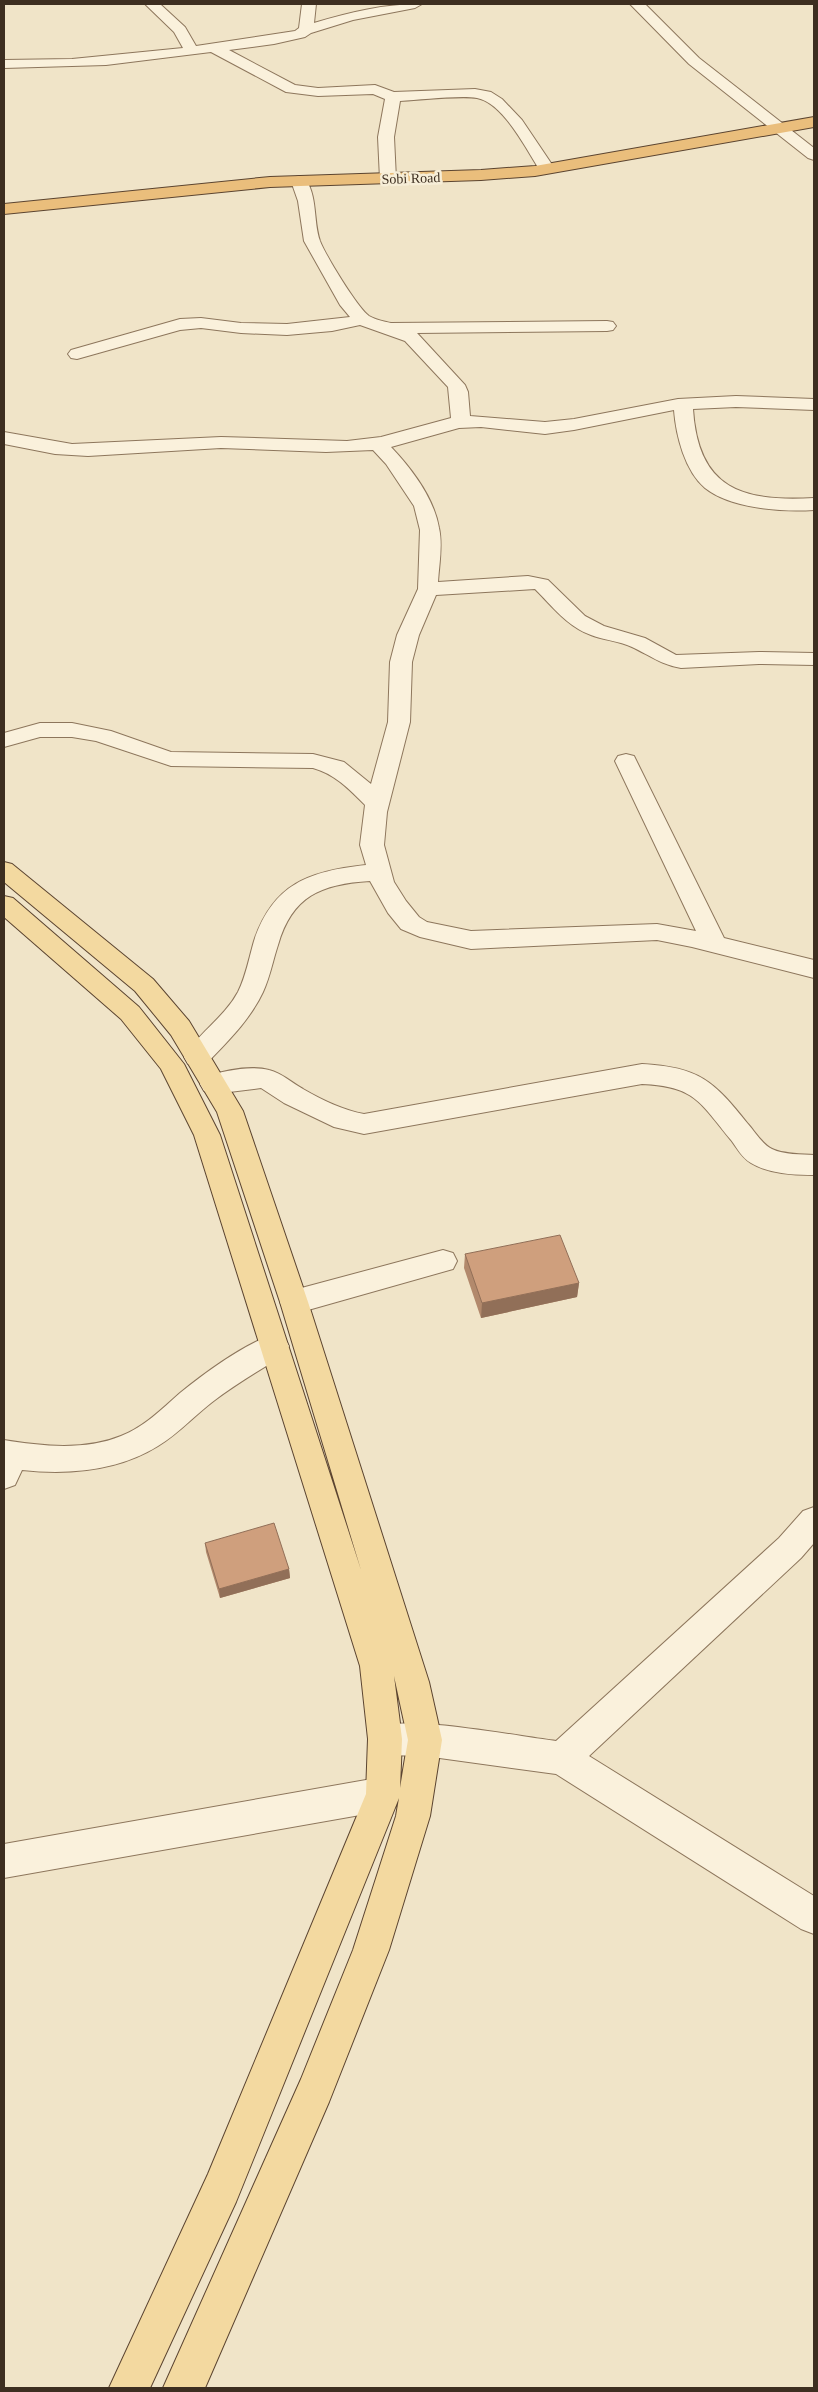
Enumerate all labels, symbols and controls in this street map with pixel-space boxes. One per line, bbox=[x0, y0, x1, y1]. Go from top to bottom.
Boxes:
street label: Sobi Road bbox=[381, 170, 441, 187]

